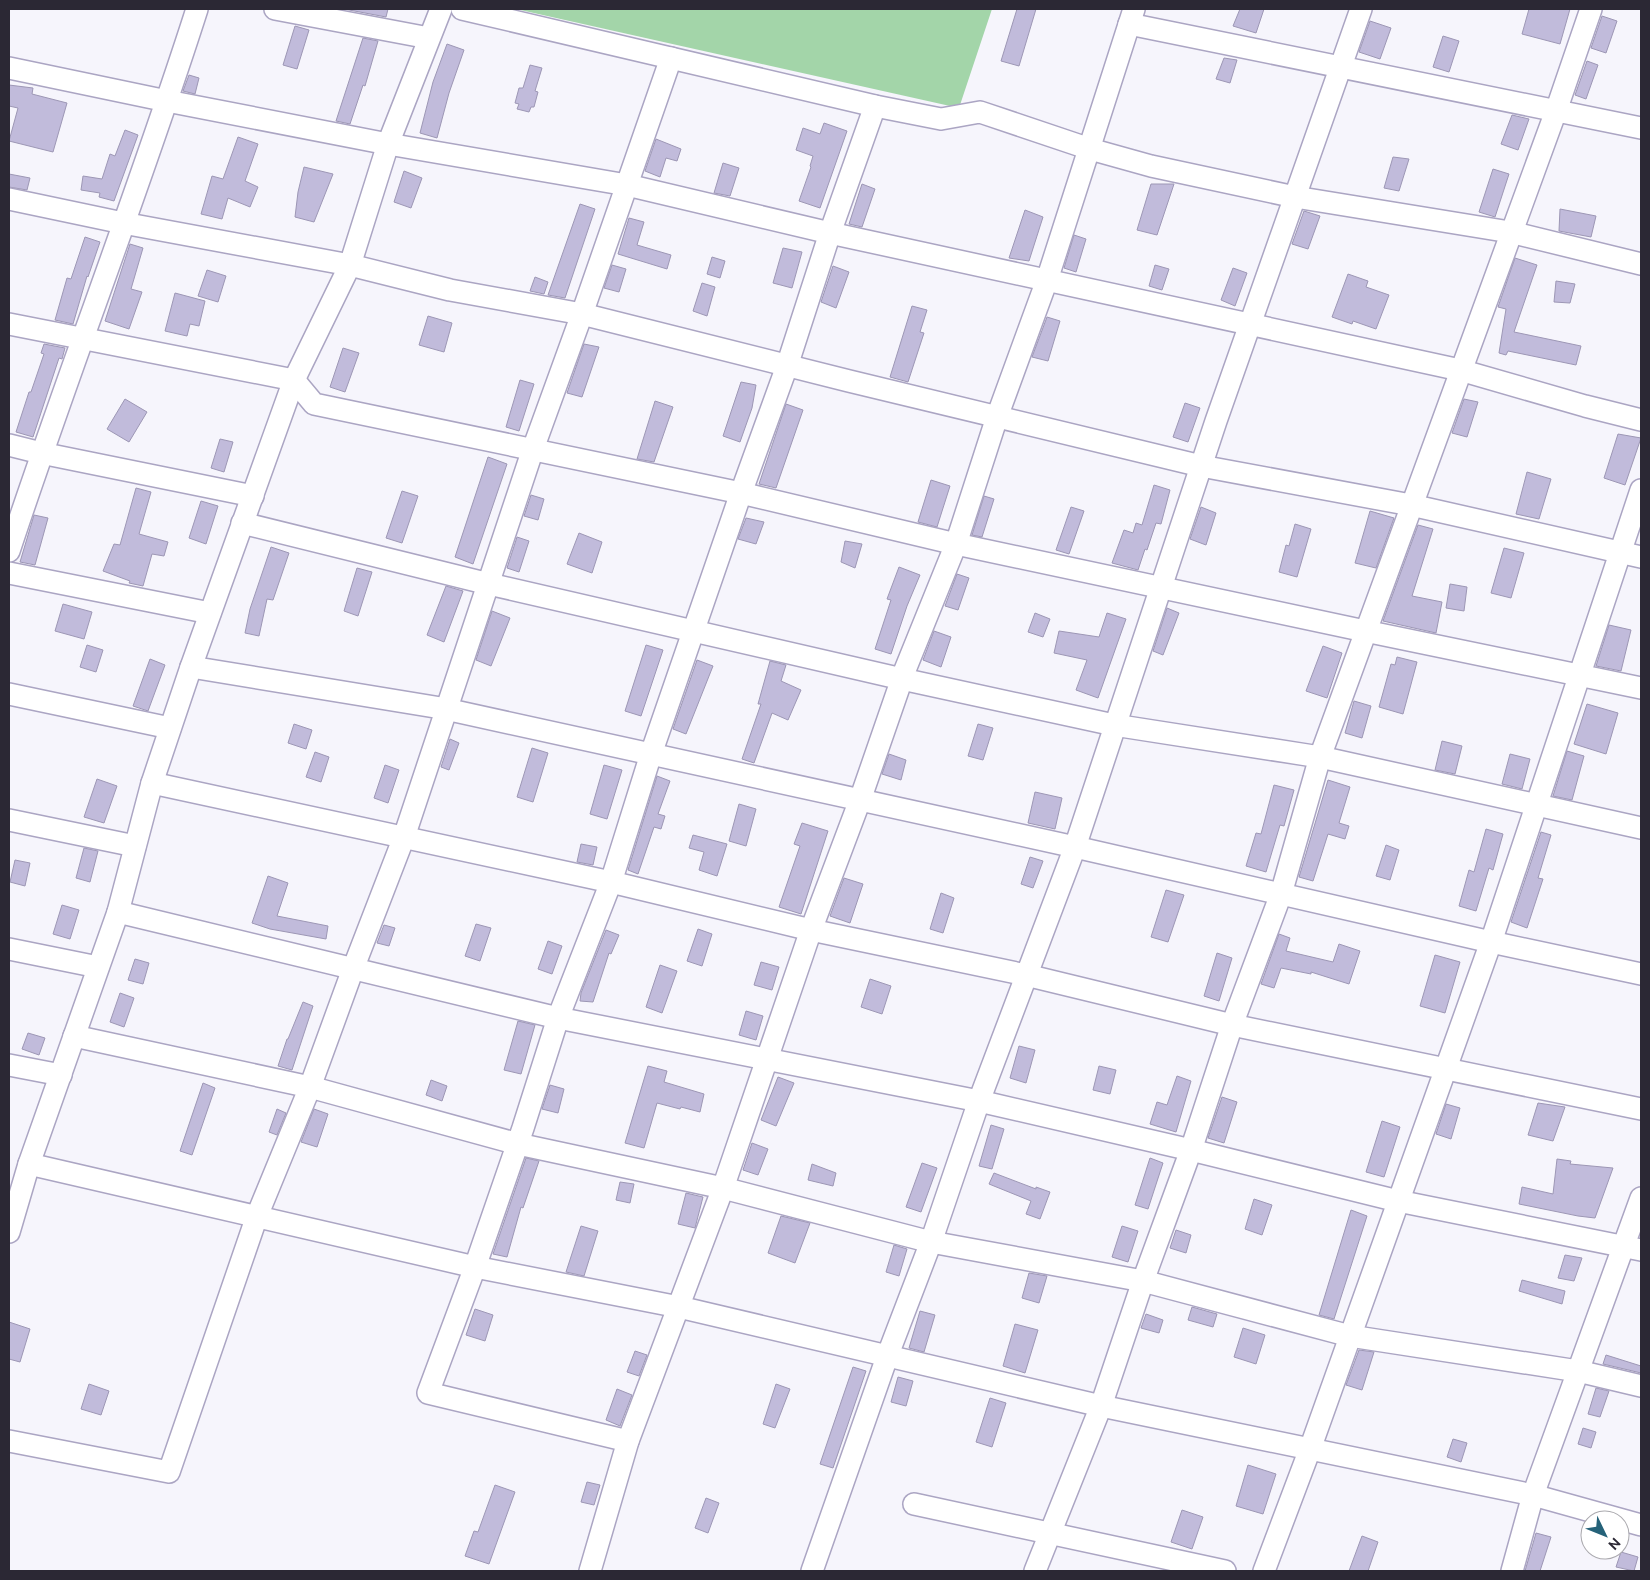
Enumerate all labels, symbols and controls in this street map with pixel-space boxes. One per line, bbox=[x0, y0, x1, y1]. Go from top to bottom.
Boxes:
north arrow bbox=[1580, 1510, 1630, 1560]
text: N bbox=[1605, 1535, 1624, 1553]

